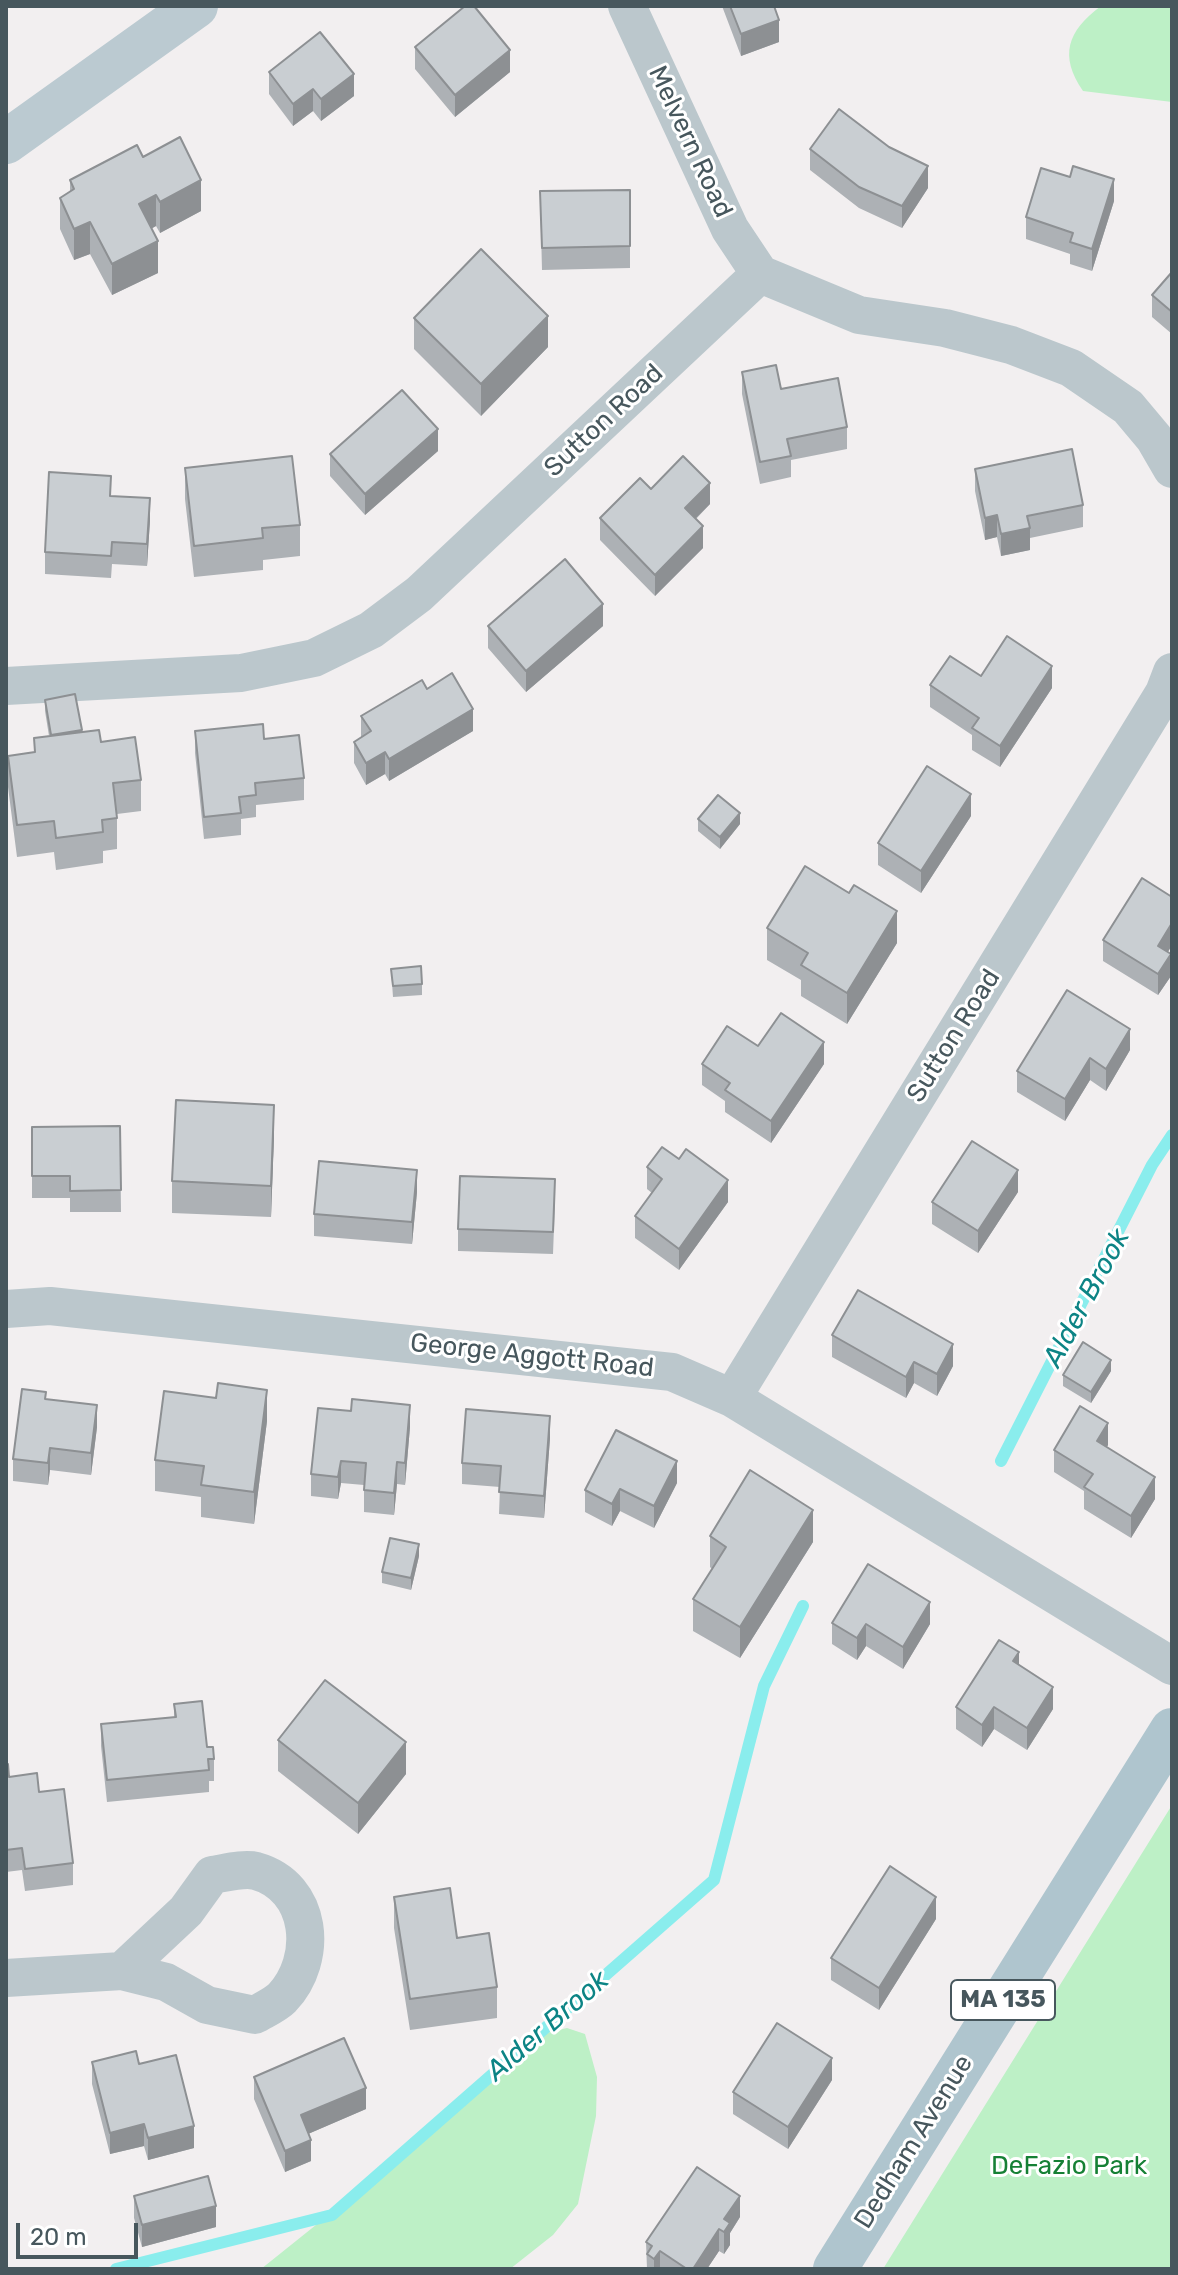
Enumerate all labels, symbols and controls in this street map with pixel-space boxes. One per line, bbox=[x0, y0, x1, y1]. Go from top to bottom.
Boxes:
street label: Melvern Road bbox=[641, 61, 739, 223]
street label: Sutton Road bbox=[538, 358, 670, 484]
street label: Sutton Road bbox=[901, 964, 1007, 1108]
water label: Alder Brook bbox=[1037, 1223, 1137, 1373]
street label: George Aggott Road bbox=[409, 1328, 655, 1384]
water label: Alder Brook bbox=[480, 1964, 616, 2088]
road number: MA 135 bbox=[951, 1980, 1055, 2020]
street label: Dedham Avenue bbox=[848, 2049, 980, 2235]
park label: DeFazio Park bbox=[991, 2150, 1147, 2182]
scale bar bbox=[20, 2207, 142, 2257]
text: 20 m bbox=[30, 2223, 87, 2251]

